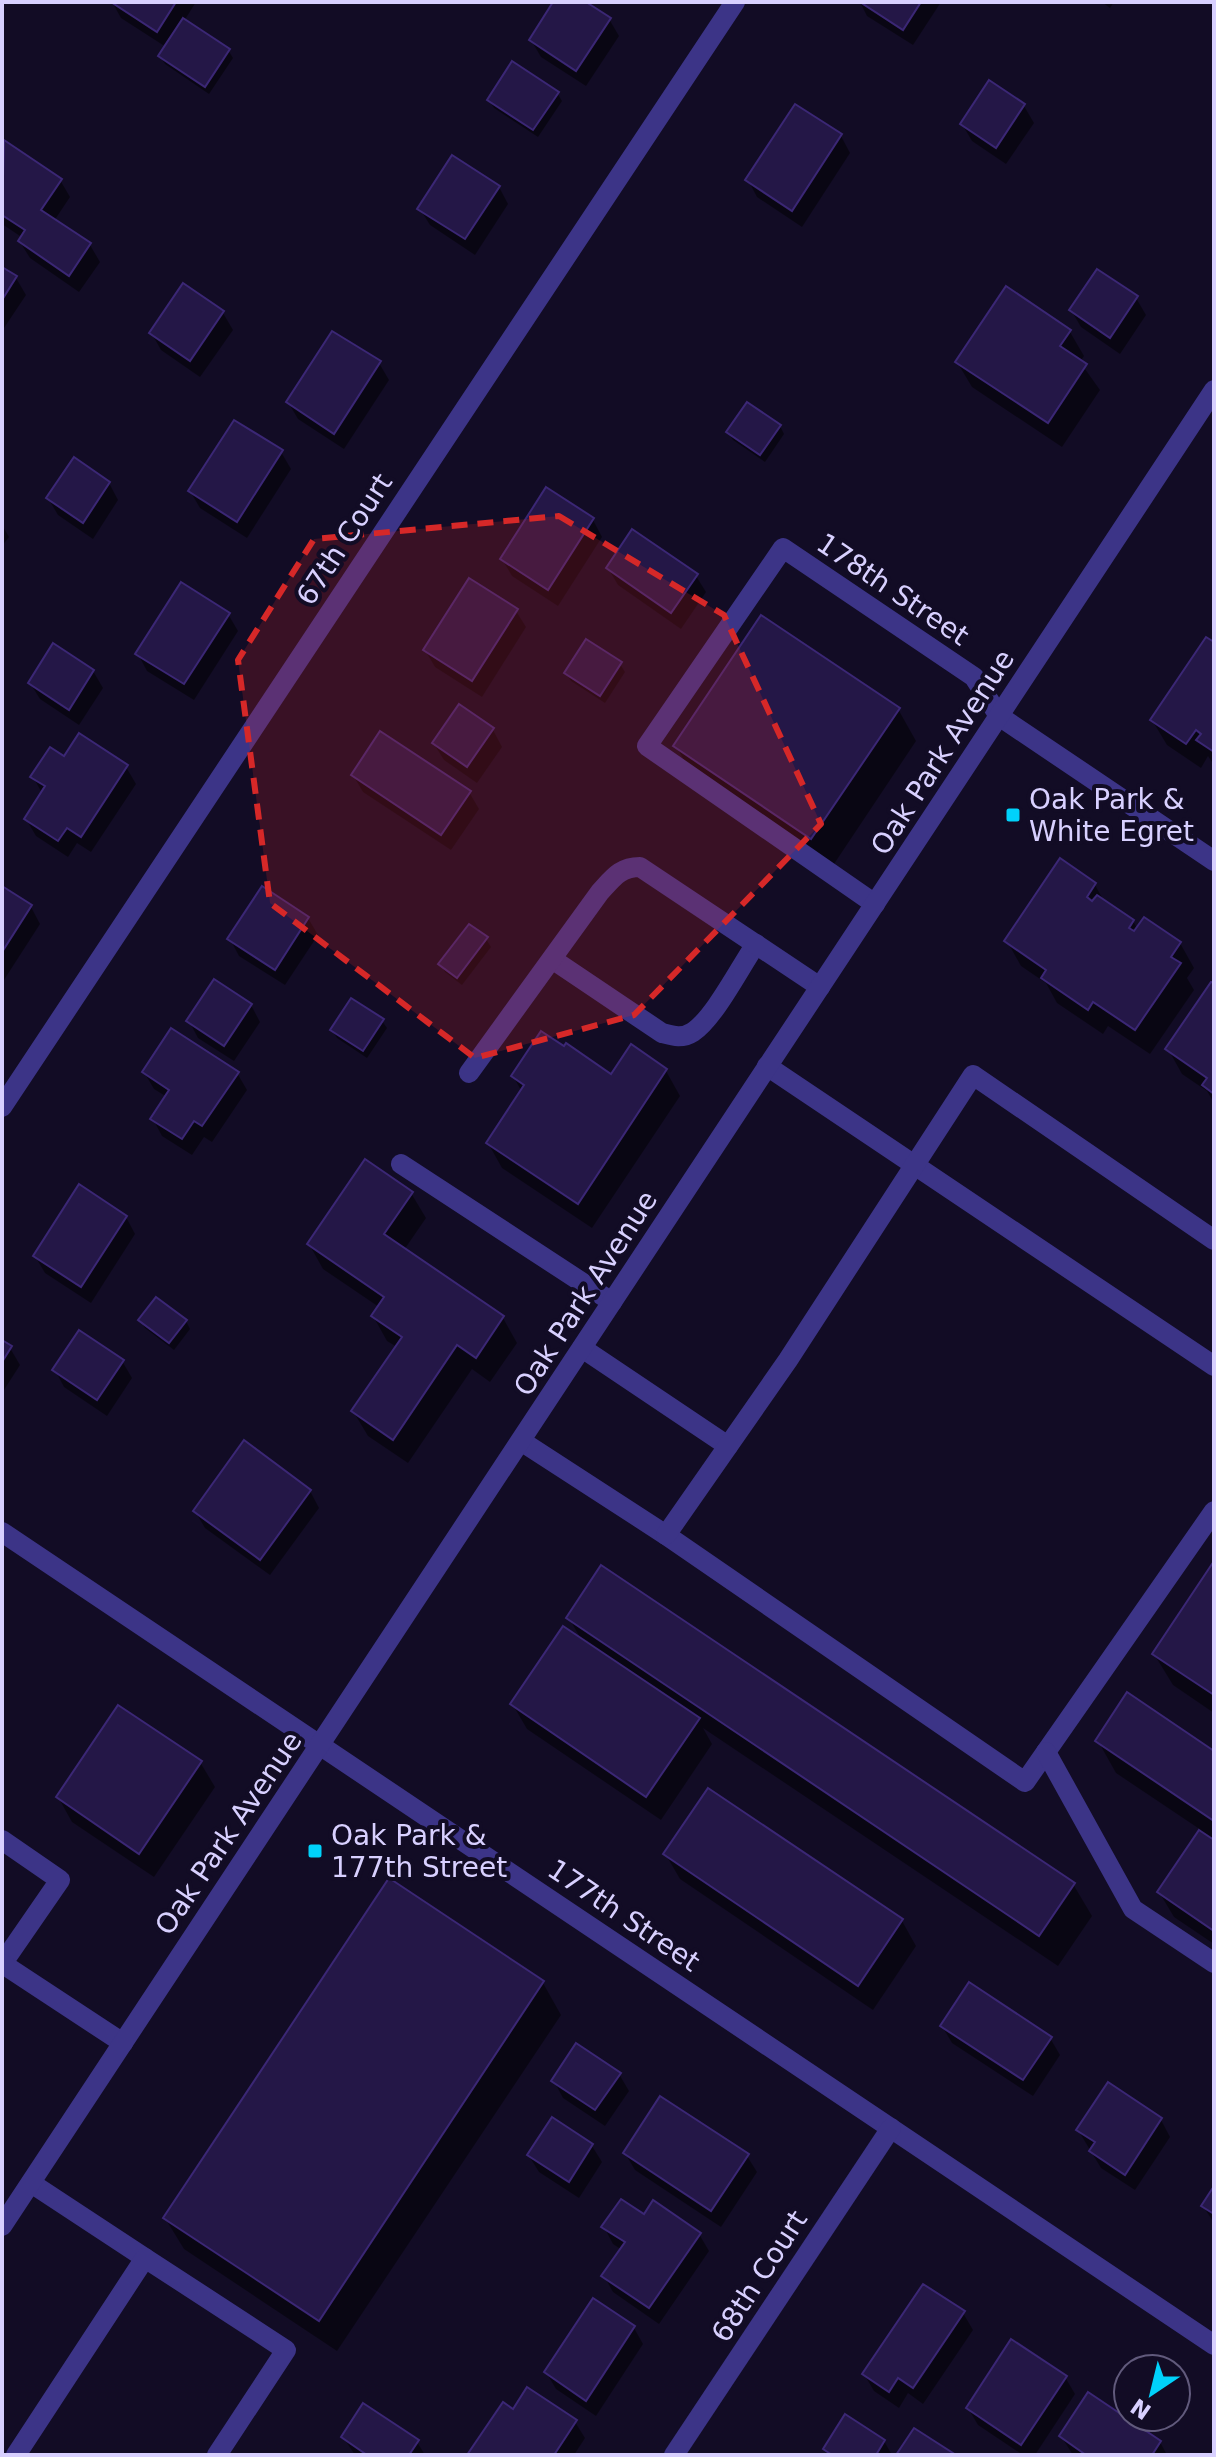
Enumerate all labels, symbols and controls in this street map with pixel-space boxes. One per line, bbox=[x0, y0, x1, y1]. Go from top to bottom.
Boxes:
street label: 67th Court bbox=[290, 467, 399, 611]
street label: 178th Street bbox=[810, 526, 975, 652]
street label: Oak Park Avenue bbox=[864, 644, 1021, 861]
place label: Oak Park & White Egret bbox=[1029, 783, 1194, 848]
marker: Oak Park & White Egret bbox=[1004, 806, 1022, 824]
street label: Oak Park Avenue bbox=[507, 1185, 664, 1402]
street label: Oak Park Avenue bbox=[148, 1725, 309, 1941]
place label: Oak Park & 177th Street bbox=[331, 1819, 507, 1884]
marker: Oak Park & 177th Street bbox=[306, 1842, 324, 1860]
street label: 177th Street bbox=[541, 1852, 706, 1978]
street label: 68th Court bbox=[705, 2204, 814, 2348]
north arrow bbox=[1112, 2353, 1192, 2433]
text: N bbox=[1126, 2393, 1156, 2424]

